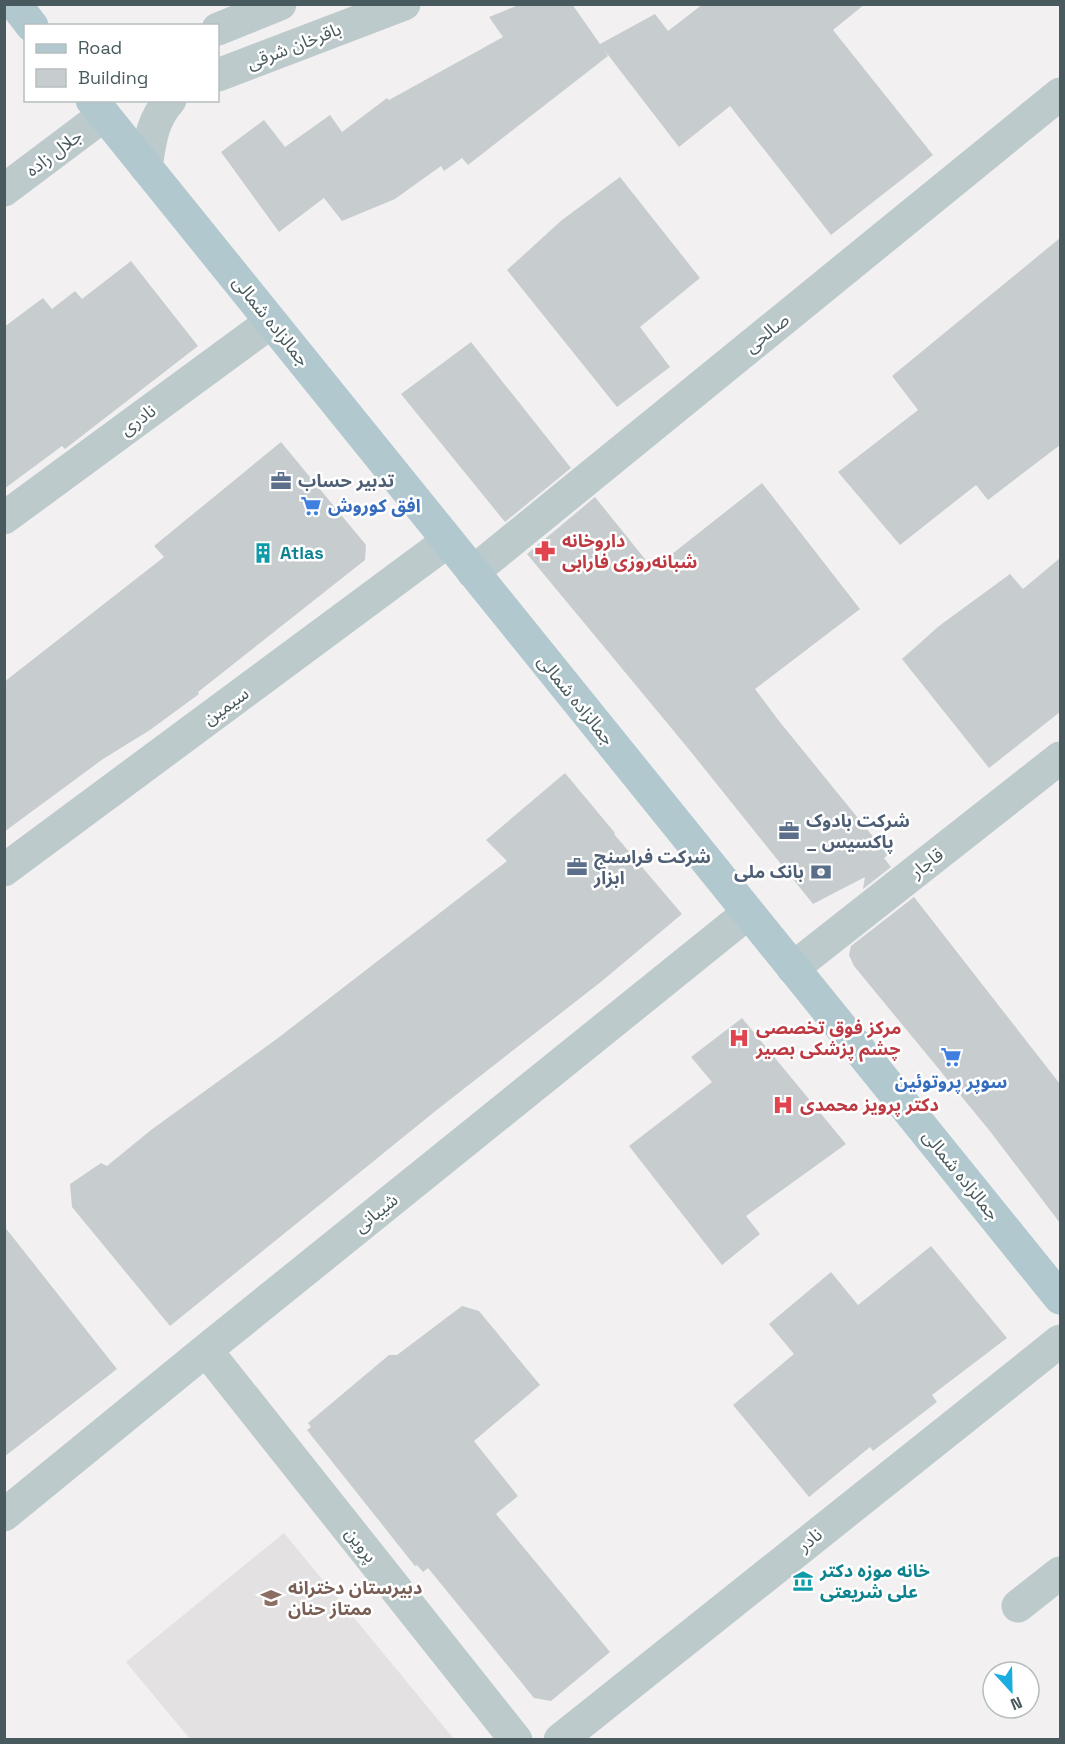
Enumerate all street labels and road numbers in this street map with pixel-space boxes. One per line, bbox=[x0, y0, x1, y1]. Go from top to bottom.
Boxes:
street label: باقرخان شرقی bbox=[243, 17, 344, 74]
street label: جلال زاده bbox=[21, 124, 87, 181]
street label: جمالزاده شمالی bbox=[228, 271, 315, 371]
street label: صالحی bbox=[740, 308, 794, 358]
street label: نادری bbox=[115, 399, 160, 440]
street label: جمالزاده شمالی bbox=[533, 650, 620, 750]
street label: سیمین bbox=[198, 681, 253, 730]
street label: قاجار bbox=[905, 843, 948, 883]
street label: جمالزاده شمالی bbox=[918, 1125, 1005, 1225]
street label: شیبانی bbox=[349, 1188, 402, 1237]
street label: پروین bbox=[340, 1522, 382, 1567]
street label: نادر bbox=[792, 1523, 827, 1557]

